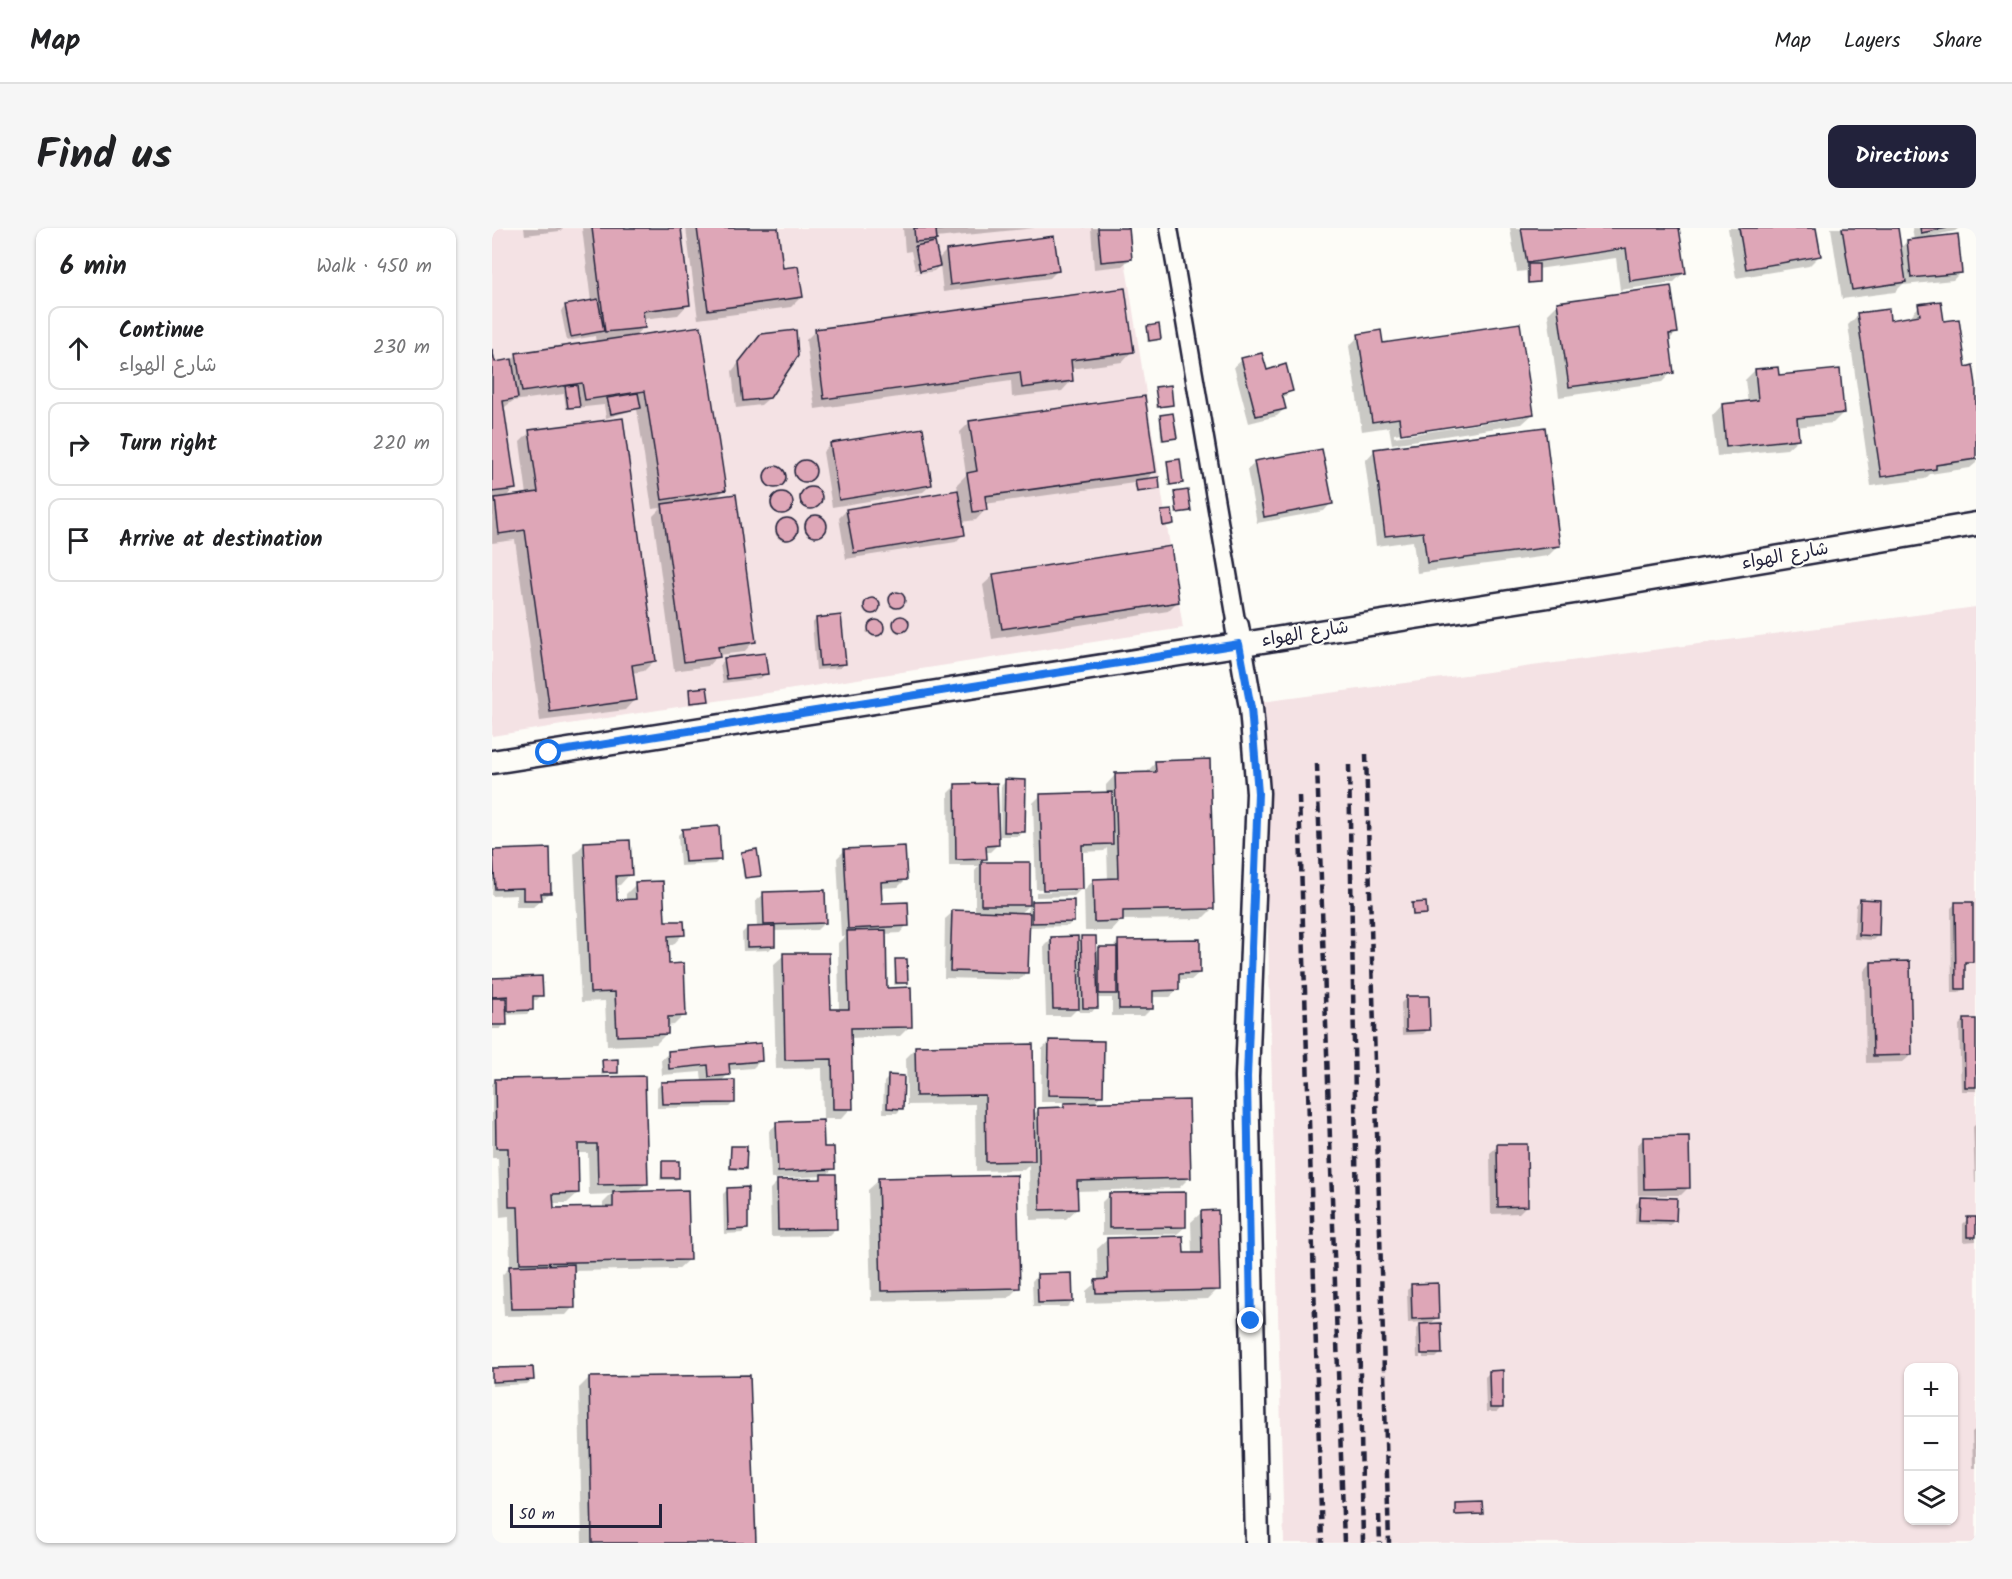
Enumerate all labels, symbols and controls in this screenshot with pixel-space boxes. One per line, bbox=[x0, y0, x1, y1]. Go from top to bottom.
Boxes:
text: Map bbox=[30, 19, 81, 64]
text: Map bbox=[1774, 25, 1811, 58]
text: Layers bbox=[1844, 25, 1900, 58]
text: Share bbox=[1933, 25, 1982, 58]
text: Find us bbox=[36, 123, 172, 190]
button: Directions bbox=[1828, 125, 1976, 188]
text: 6 min bbox=[60, 246, 127, 288]
text: Walk · 450 m bbox=[316, 251, 432, 283]
text: Continue bbox=[119, 314, 204, 349]
icon: ahead bbox=[62, 332, 95, 365]
text: 230 m bbox=[373, 332, 430, 364]
text: شارع الهواء bbox=[119, 350, 217, 382]
text: Turn right bbox=[119, 427, 217, 462]
icon: right bbox=[62, 428, 95, 461]
text: 220 m bbox=[373, 428, 430, 460]
text: Arrive at destination bbox=[119, 523, 322, 558]
icon: arrive bbox=[62, 524, 95, 557]
street label: شارع الهواء bbox=[1739, 535, 1831, 578]
street label: شارع الهواء bbox=[1260, 613, 1351, 656]
route start bbox=[535, 739, 561, 765]
route end bbox=[1237, 1307, 1263, 1333]
map controls bbox=[1904, 1363, 1958, 1525]
button: + bbox=[1904, 1363, 1958, 1417]
button: − bbox=[1904, 1417, 1958, 1471]
button: layers bbox=[1904, 1471, 1958, 1525]
scale bar bbox=[510, 1501, 662, 1528]
text: 50 m bbox=[519, 1502, 555, 1527]

